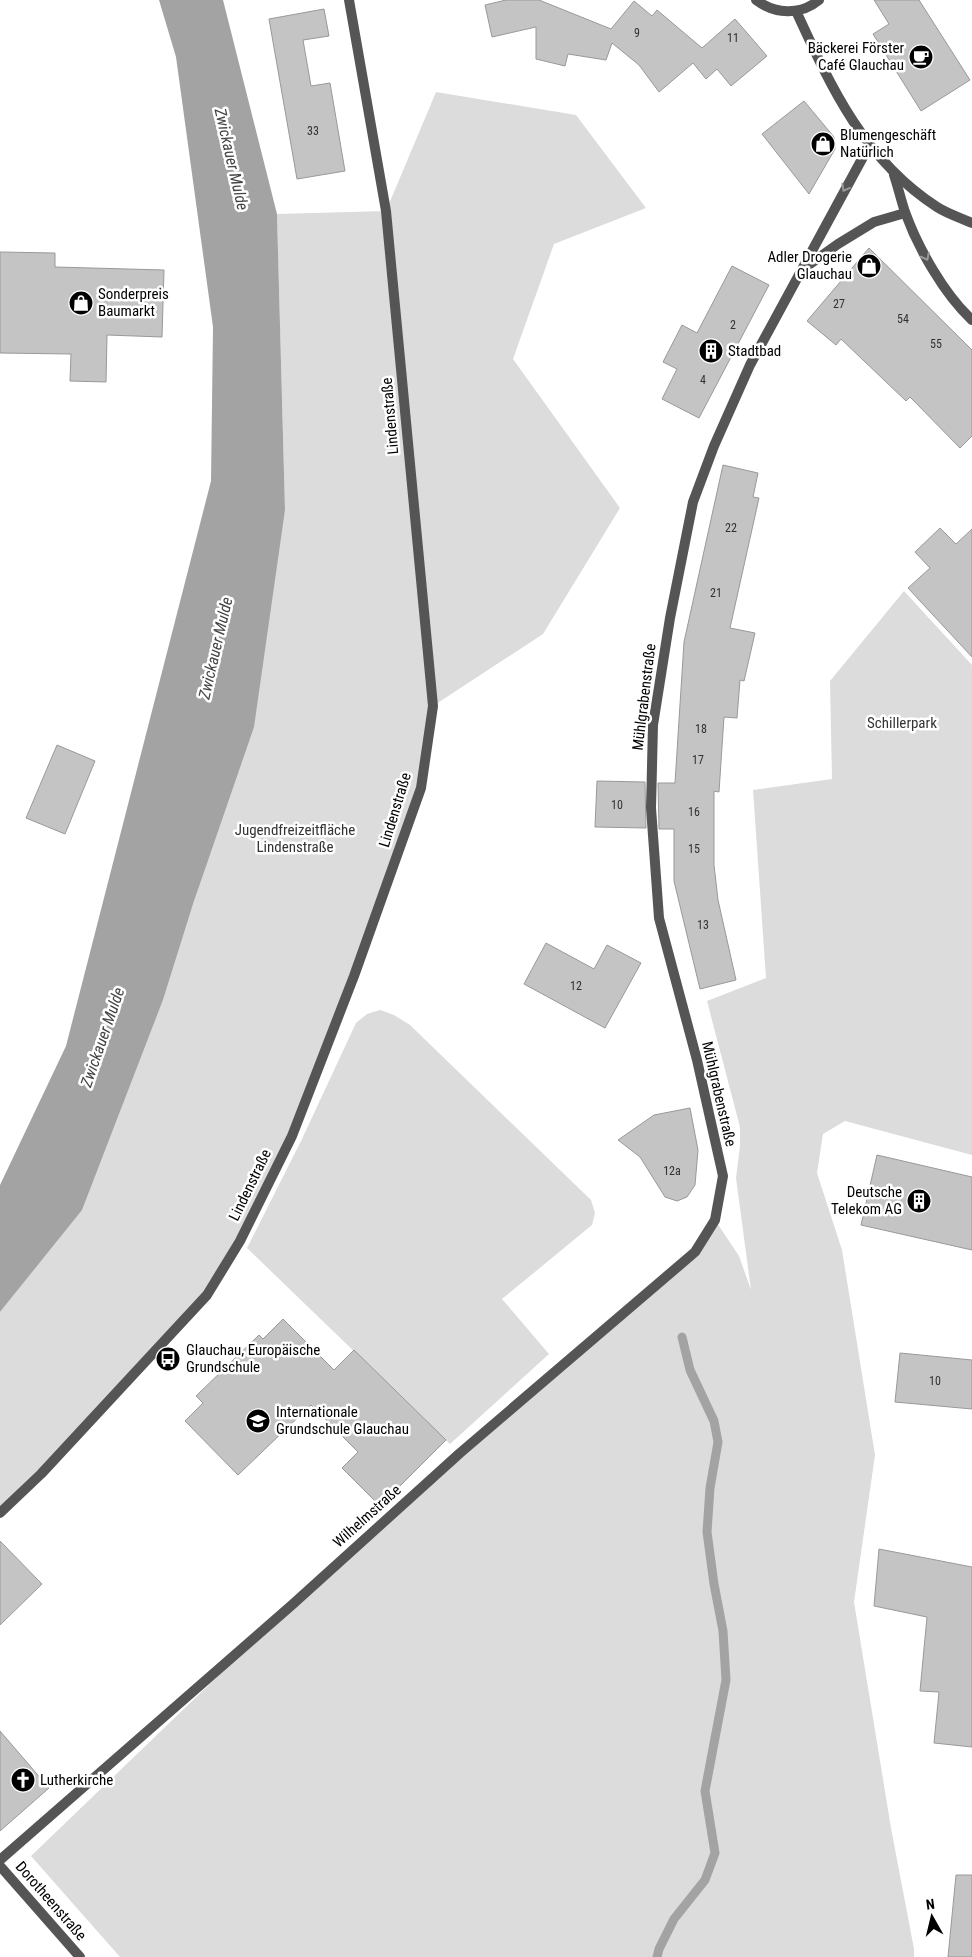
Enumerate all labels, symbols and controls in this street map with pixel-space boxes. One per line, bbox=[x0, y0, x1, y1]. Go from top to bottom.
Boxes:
house number: 9 bbox=[634, 26, 640, 40]
house number: 11 bbox=[727, 31, 739, 45]
place label: Bäckerei Förster Café Glauchau bbox=[808, 39, 904, 74]
cafe icon: Bäckerei Förster Café Glauchau bbox=[908, 44, 934, 70]
water label: Zwickauer Mulde bbox=[210, 105, 252, 212]
house number: 33 bbox=[307, 124, 319, 138]
place label: Blumengeschäft Natürlich bbox=[840, 126, 936, 161]
shop icon: Blumengeschäft Natürlich bbox=[810, 131, 836, 157]
one-way arrow bbox=[842, 183, 852, 192]
place label: Adler Drogerie Glauchau bbox=[767, 248, 852, 283]
one-way arrow bbox=[920, 251, 930, 260]
shop icon: Adler Drogerie Glauchau bbox=[856, 253, 882, 279]
place label: Sonderpreis Baumarkt bbox=[98, 285, 169, 320]
shop icon: Sonderpreis Baumarkt bbox=[68, 290, 94, 316]
house number: 27 bbox=[833, 297, 845, 311]
house number: 54 bbox=[897, 312, 909, 326]
house number: 2 bbox=[730, 318, 736, 332]
house number: 55 bbox=[930, 337, 942, 351]
building icon: Stadtbad bbox=[698, 338, 724, 364]
place label: Stadtbad bbox=[728, 342, 781, 360]
house number: 4 bbox=[700, 373, 706, 387]
street label: Lindenstraße bbox=[378, 377, 402, 455]
house number: 22 bbox=[725, 521, 737, 535]
house number: 21 bbox=[710, 586, 722, 600]
water label: Zwickauer Mulde bbox=[194, 595, 236, 702]
street label: Mühlgrabenstraße bbox=[629, 643, 659, 751]
park label: Schillerpark bbox=[867, 714, 937, 732]
house number: 18 bbox=[695, 722, 707, 736]
house number: 17 bbox=[692, 753, 704, 767]
street label: Lindenstraße bbox=[375, 770, 415, 850]
house number: 10 bbox=[611, 798, 623, 812]
house number: 16 bbox=[688, 805, 700, 819]
park label: Jugendfreizeitfläche Lindenstraße bbox=[235, 821, 355, 856]
house number: 15 bbox=[688, 842, 700, 856]
house number: 13 bbox=[697, 918, 709, 932]
house number: 12 bbox=[570, 979, 582, 993]
water label: Zwickauer Mulde bbox=[76, 985, 128, 1090]
street label: Mühlgrabenstraße bbox=[698, 1040, 740, 1148]
street label: Lindenstraße bbox=[225, 1146, 275, 1224]
house number: 12a bbox=[663, 1164, 681, 1178]
place label: Deutsche Telekom AG bbox=[831, 1183, 902, 1218]
building icon: Deutsche Telekom AG bbox=[906, 1188, 932, 1214]
place label: Glauchau, Europäische Grundschule bbox=[186, 1341, 320, 1376]
bus stop icon: Glauchau, Europäische Grundschule bbox=[155, 1346, 181, 1372]
house number: 10 bbox=[929, 1374, 941, 1388]
place label: Internationale Grundschule Glauchau bbox=[276, 1403, 409, 1438]
school or university icon: Internationale Grundschule Glauchau bbox=[245, 1408, 271, 1434]
street label: Wilhelmstraße bbox=[329, 1481, 405, 1551]
church icon: Lutherkirche bbox=[10, 1767, 36, 1793]
place label: Lutherkirche bbox=[40, 1771, 113, 1789]
street label: Dorotheenstraße bbox=[12, 1858, 90, 1944]
north arrow bbox=[907, 1892, 957, 1942]
text: N bbox=[925, 1896, 936, 1913]

